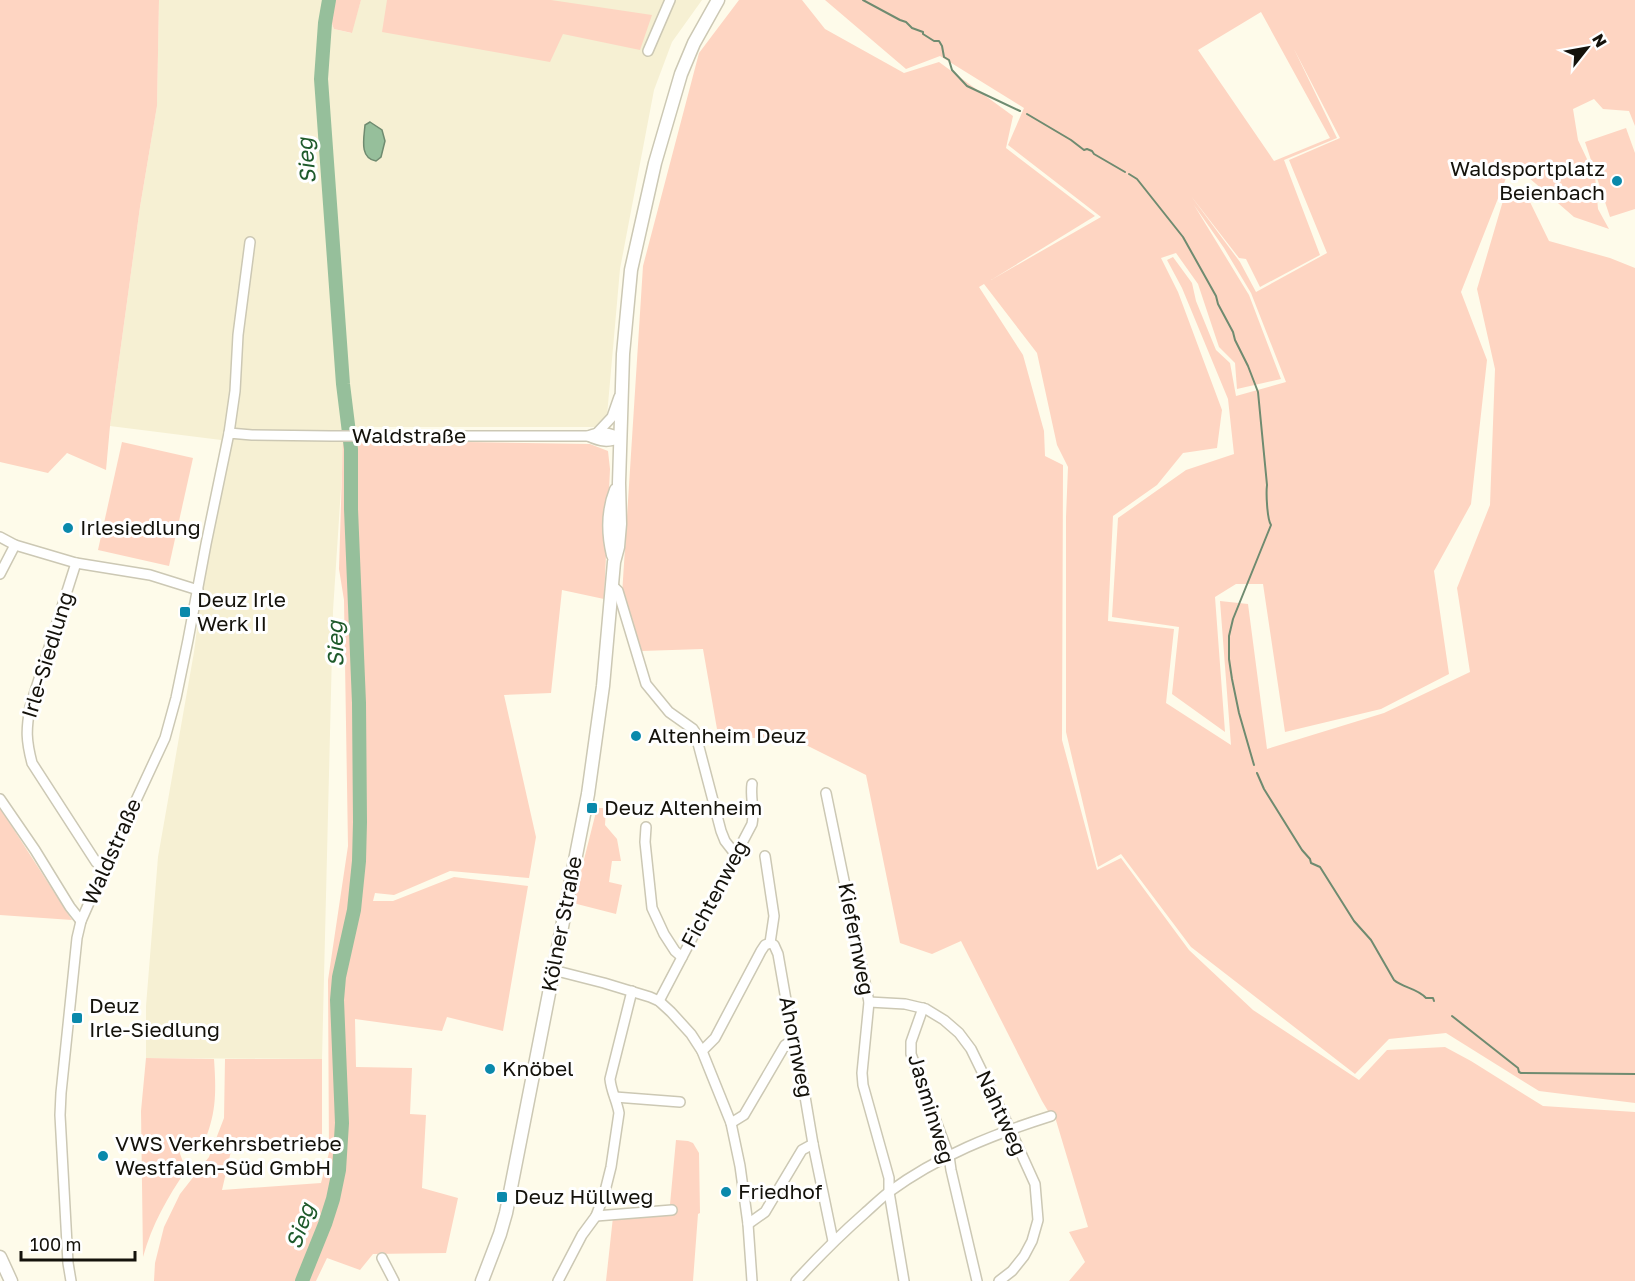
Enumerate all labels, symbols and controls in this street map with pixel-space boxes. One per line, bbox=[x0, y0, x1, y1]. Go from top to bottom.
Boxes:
north arrow bbox=[1557, 18, 1617, 78]
text: N bbox=[1588, 30, 1612, 51]
water label: Sieg bbox=[290, 135, 321, 185]
place label: Waldsportplatz Beienbach bbox=[1450, 155, 1605, 205]
marker: Waldsportplatz Beienbach bbox=[1610, 174, 1624, 188]
street label: Waldstraße bbox=[352, 422, 466, 448]
place label: Irlesiedlung bbox=[80, 514, 201, 540]
marker: Irlesiedlung bbox=[61, 521, 75, 535]
place label: Deuz Irle Werk II bbox=[197, 586, 286, 636]
street label: Irle-Siedlung bbox=[15, 588, 79, 721]
marker: Deuz Irle Werk II bbox=[178, 605, 192, 619]
water label: Sieg bbox=[321, 619, 348, 667]
place label: Altenheim Deuz bbox=[648, 722, 806, 748]
marker: Altenheim Deuz bbox=[629, 729, 643, 743]
street label: Waldstraße bbox=[76, 794, 146, 909]
place label: Deuz Altenheim bbox=[604, 794, 762, 820]
marker: Deuz Altenheim bbox=[585, 801, 599, 815]
street label: Fichtenweg bbox=[675, 836, 753, 951]
street label: Kölner Straße bbox=[535, 854, 587, 994]
street label: Kiefernweg bbox=[833, 880, 881, 997]
place label: Deuz Irle-Siedlung bbox=[89, 992, 220, 1042]
street label: Ahornweg bbox=[774, 994, 820, 1100]
marker: Deuz Irle-Siedlung bbox=[70, 1011, 84, 1025]
street label: Jasminweg bbox=[903, 1051, 961, 1167]
place label: Knöbel bbox=[502, 1055, 574, 1081]
marker: Knöbel bbox=[483, 1062, 497, 1076]
street label: Nahtweg bbox=[971, 1066, 1033, 1159]
place label: VWS Verkehrsbetriebe Westfalen-Süd GmbH bbox=[115, 1130, 342, 1180]
marker: VWS Verkehrsbetriebe Westfalen-Süd GmbH bbox=[96, 1149, 110, 1163]
place label: Friedhof bbox=[738, 1178, 823, 1204]
place label: Deuz Hüllweg bbox=[514, 1183, 653, 1209]
marker: Friedhof bbox=[719, 1185, 733, 1199]
marker: Deuz Hüllweg bbox=[495, 1190, 509, 1204]
water label: Sieg bbox=[279, 1198, 320, 1252]
scale bar bbox=[21, 1224, 135, 1262]
text: 100 m bbox=[30, 1233, 81, 1255]

